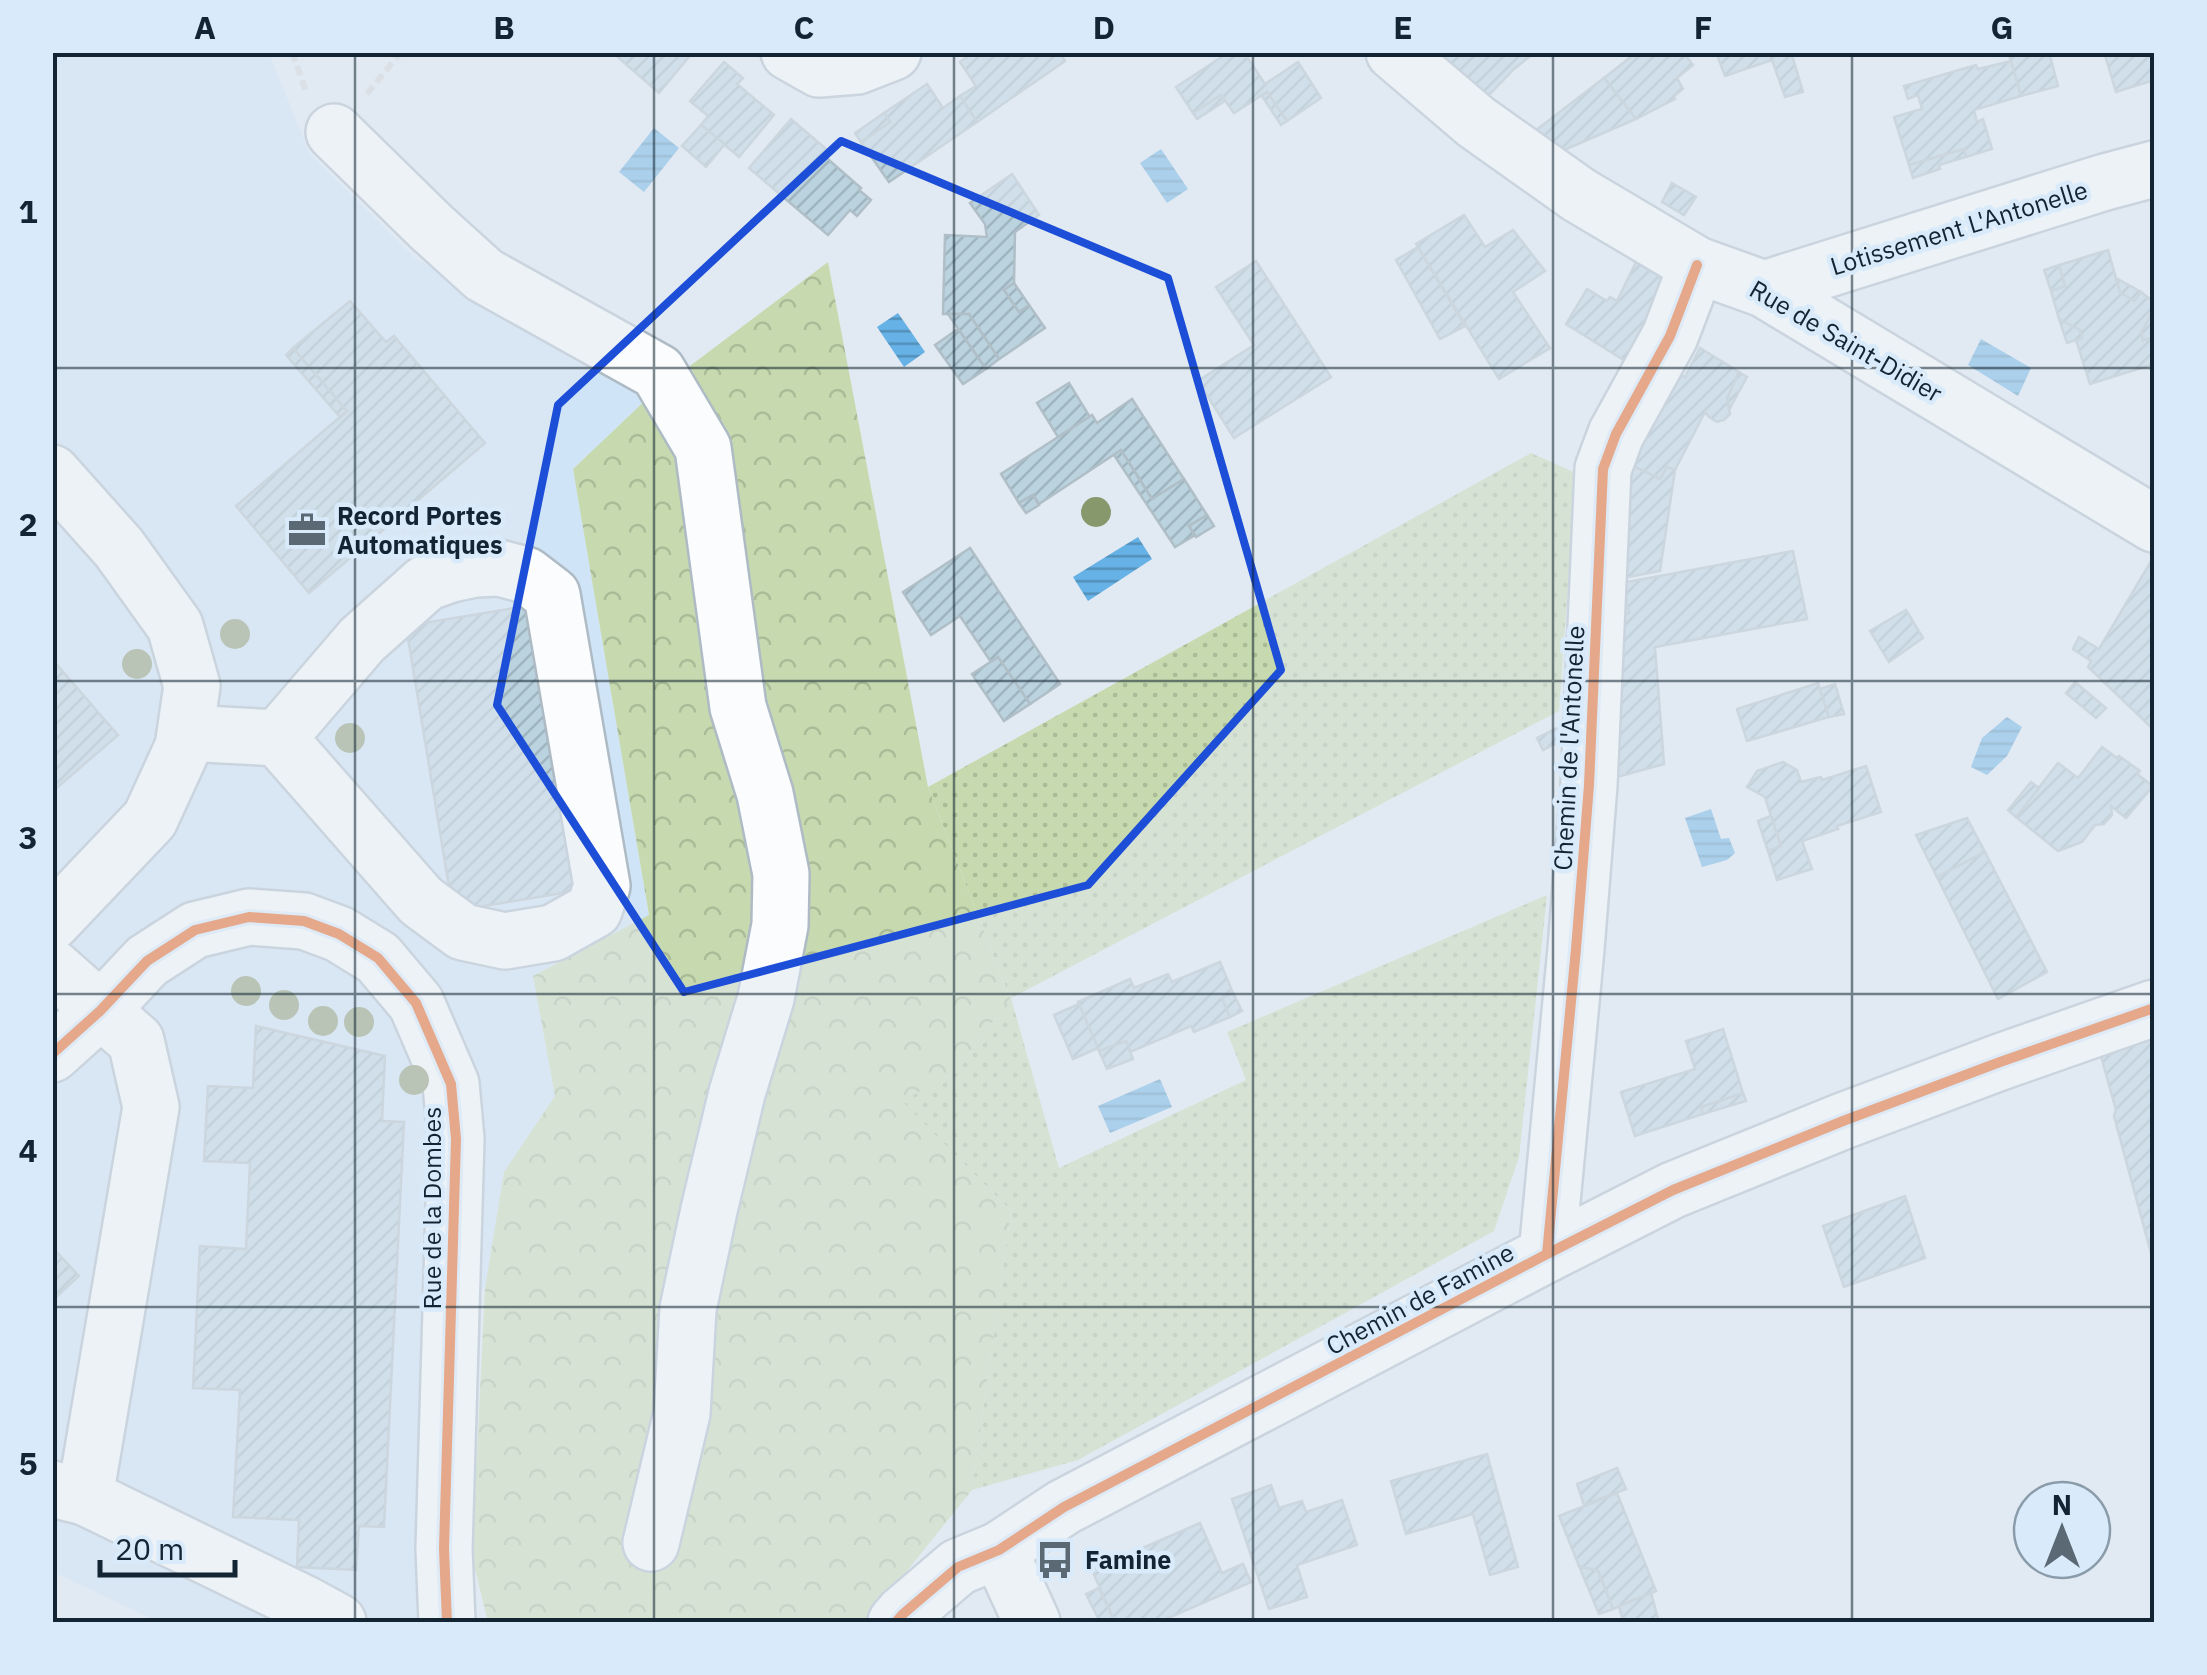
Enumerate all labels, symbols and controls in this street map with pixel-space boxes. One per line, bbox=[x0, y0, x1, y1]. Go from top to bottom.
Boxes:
text: A bbox=[194, 6, 216, 48]
text: B bbox=[493, 6, 515, 48]
text: C bbox=[794, 6, 814, 48]
text: D bbox=[1093, 6, 1115, 48]
text: E bbox=[1393, 6, 1413, 48]
text: F bbox=[1694, 6, 1712, 48]
text: G bbox=[1990, 6, 2014, 48]
street label: Lotissement L'Antonelle bbox=[1826, 173, 2091, 282]
text: 1 bbox=[18, 190, 38, 232]
street label: Rue de Saint-Didier bbox=[1744, 272, 1949, 409]
place label: Record Portes Automatiques bbox=[337, 499, 503, 561]
text: 2 bbox=[18, 503, 38, 545]
office icon: Record Portes Automatiques bbox=[286, 509, 328, 551]
street label: Chemin de l'Antonelle bbox=[1546, 625, 1591, 871]
text: 3 bbox=[18, 816, 38, 858]
street label: Rue de la Dombes bbox=[415, 1106, 448, 1310]
text: 4 bbox=[18, 1129, 38, 1171]
street label: Chemin de Famine bbox=[1320, 1235, 1519, 1362]
text: 5 bbox=[18, 1442, 38, 1484]
north arrow bbox=[2012, 1480, 2112, 1580]
text: N bbox=[2052, 1486, 2072, 1523]
scale bar bbox=[100, 1515, 235, 1577]
text: 20 m bbox=[115, 1529, 184, 1568]
bus stop icon: Famine bbox=[1034, 1539, 1076, 1581]
place label: Famine bbox=[1085, 1543, 1171, 1576]

